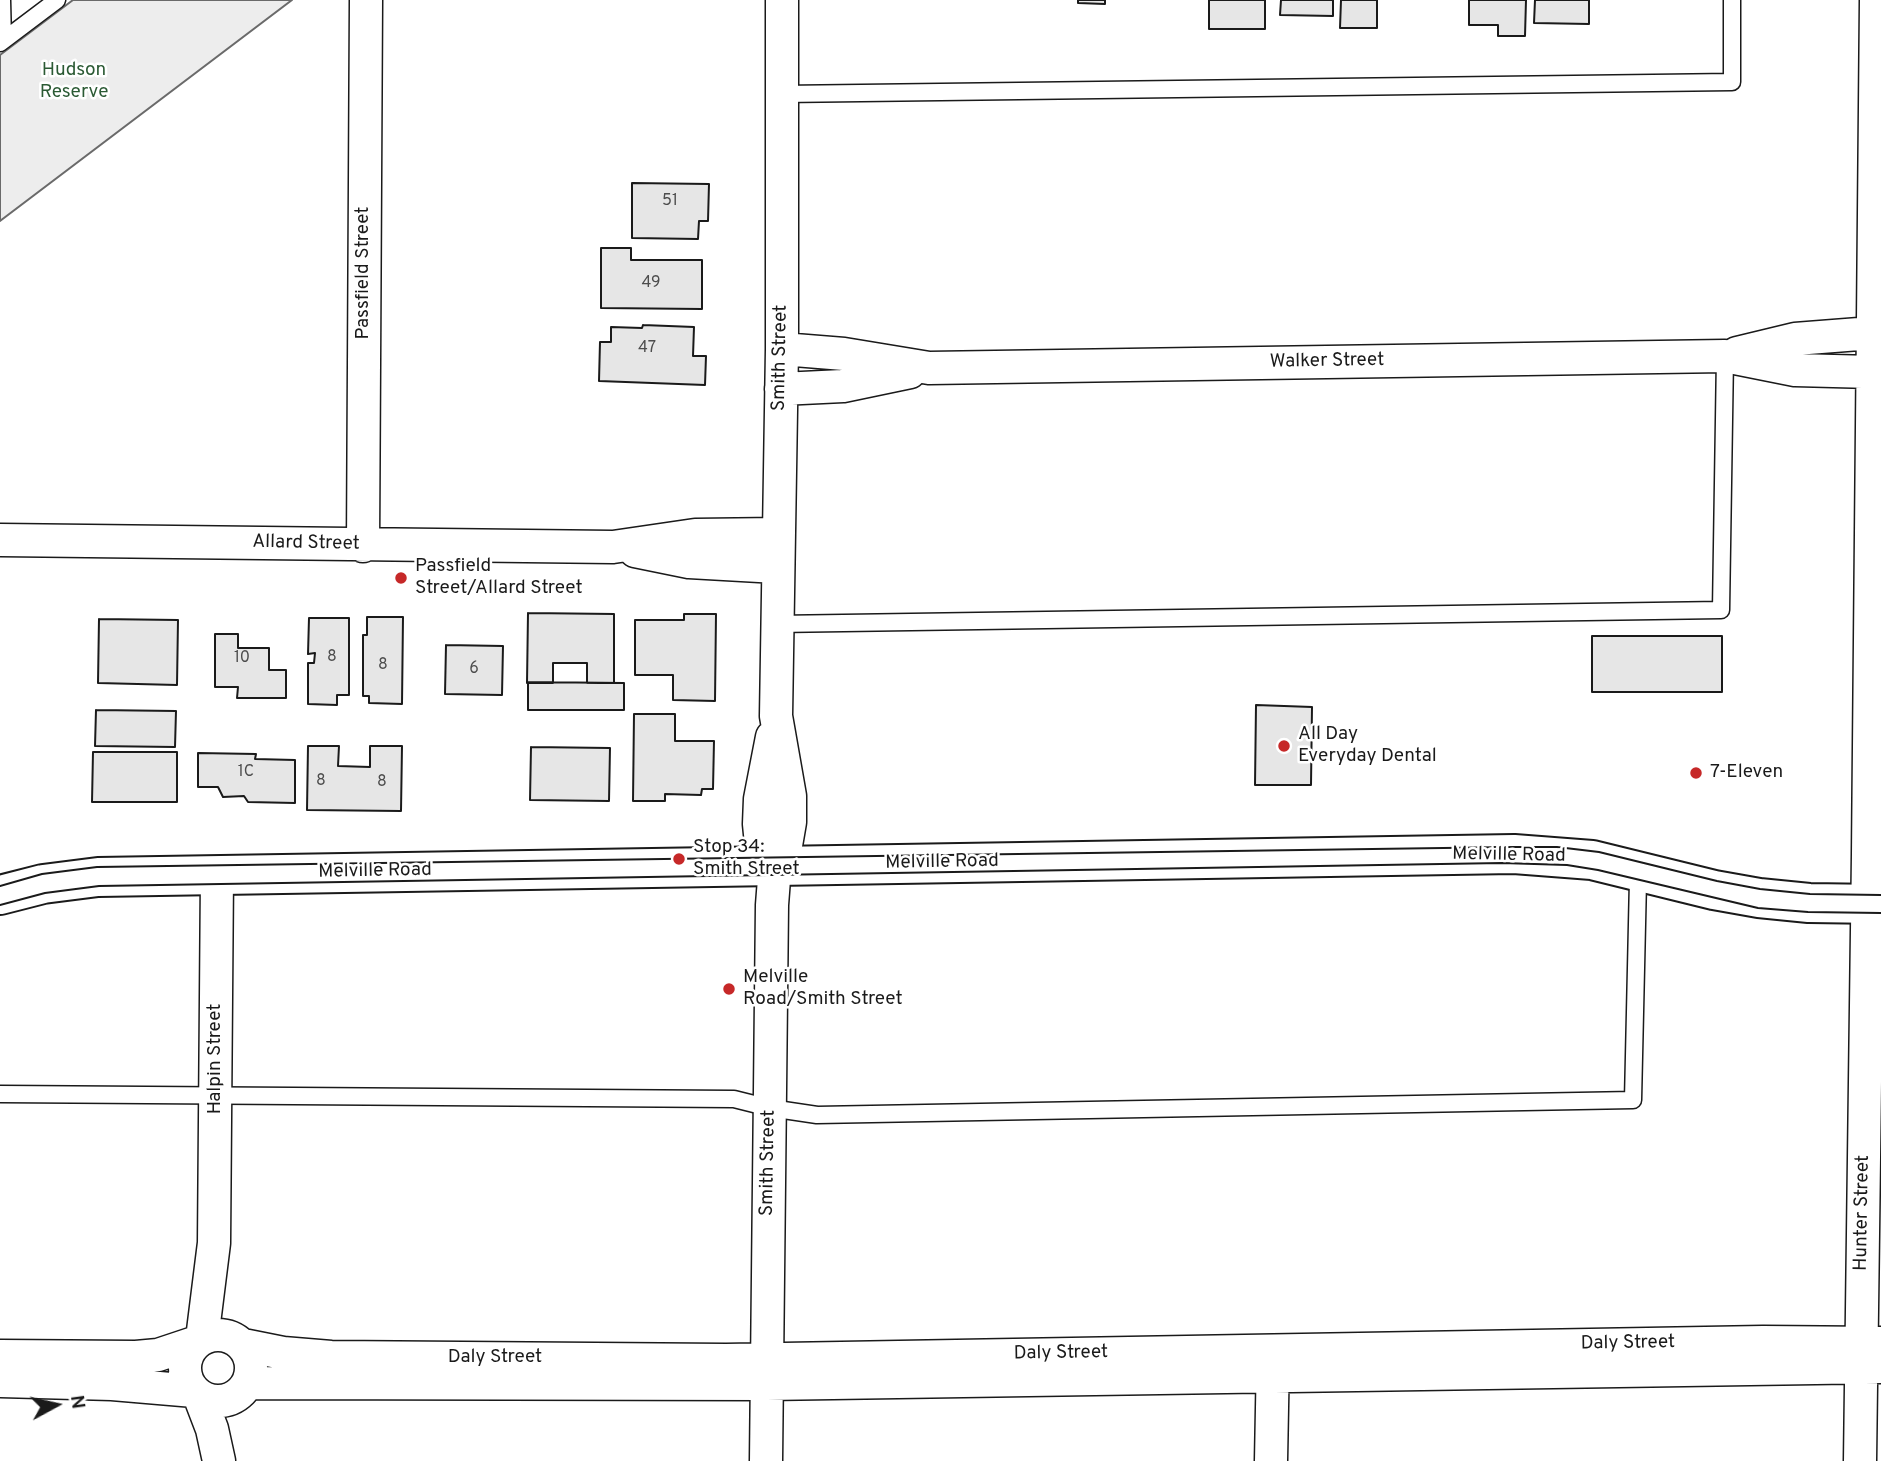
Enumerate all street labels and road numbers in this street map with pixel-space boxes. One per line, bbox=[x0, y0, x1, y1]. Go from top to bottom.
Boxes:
street label: Passfield Street bbox=[353, 206, 375, 340]
street label: Smith Street bbox=[769, 305, 793, 411]
street label: Walker Street bbox=[1270, 350, 1384, 374]
street label: Allard Street bbox=[252, 532, 360, 556]
street label: Melville Road bbox=[1452, 844, 1566, 868]
street label: Melville Road bbox=[885, 851, 999, 875]
street label: Melville Road bbox=[318, 860, 432, 884]
street label: Halpin Street bbox=[205, 1004, 227, 1114]
street label: Smith Street bbox=[757, 1110, 781, 1216]
street label: Hunter Street bbox=[1851, 1155, 1875, 1271]
street label: Daly Street bbox=[1581, 1332, 1675, 1356]
street label: Daly Street bbox=[1014, 1342, 1108, 1366]
street label: Daly Street bbox=[448, 1347, 542, 1369]

